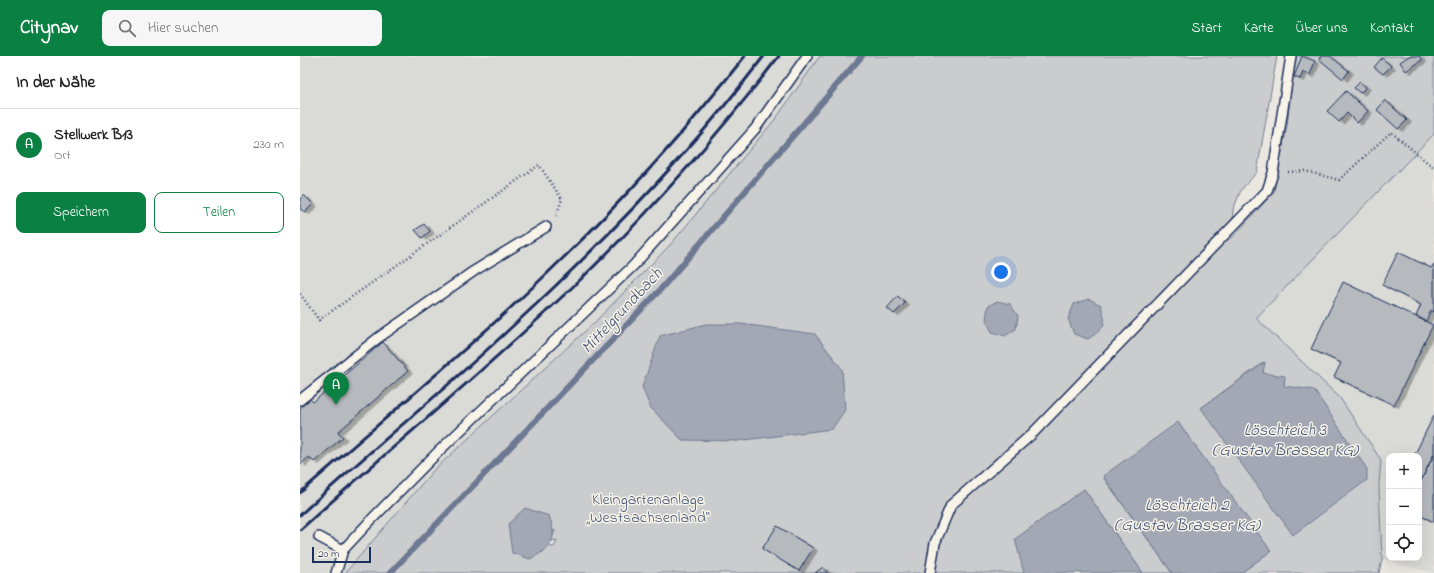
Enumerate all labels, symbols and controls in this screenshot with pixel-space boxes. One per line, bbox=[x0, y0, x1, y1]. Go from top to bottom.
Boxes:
search box bbox=[102, 10, 382, 46]
text: Citynav bbox=[20, 15, 78, 42]
icon: search bbox=[116, 17, 138, 39]
text: Hier suchen bbox=[148, 17, 218, 39]
text: Start bbox=[1192, 18, 1222, 39]
text: Karte bbox=[1244, 18, 1274, 39]
text: Über uns bbox=[1296, 18, 1348, 39]
text: Kontakt bbox=[1370, 18, 1414, 39]
text: In der Nähe bbox=[16, 70, 95, 95]
text: Stellwerk B13 bbox=[54, 124, 133, 146]
text: A bbox=[25, 135, 33, 154]
text: 230 m bbox=[253, 135, 284, 154]
text: Ort bbox=[54, 146, 71, 165]
button: Speichern bbox=[16, 192, 146, 233]
button: Teilen bbox=[154, 192, 284, 233]
water label: Mittelgrundbach bbox=[576, 262, 670, 360]
your location bbox=[991, 262, 1011, 282]
pin: A bbox=[323, 372, 349, 405]
water label: Löschteich 3 (Gustav Brasser KG) bbox=[1212, 418, 1360, 463]
map controls bbox=[1386, 453, 1422, 561]
button: + bbox=[1386, 453, 1422, 489]
park label: Kleingartenanlage „Westsachsenland“ bbox=[586, 488, 710, 530]
button: − bbox=[1386, 489, 1422, 525]
water label: Löschteich 2 (Gustav Brasser KG) bbox=[1114, 493, 1262, 538]
button: locate bbox=[1386, 525, 1422, 561]
scale bar bbox=[312, 545, 371, 564]
text: 20 m bbox=[318, 546, 340, 562]

